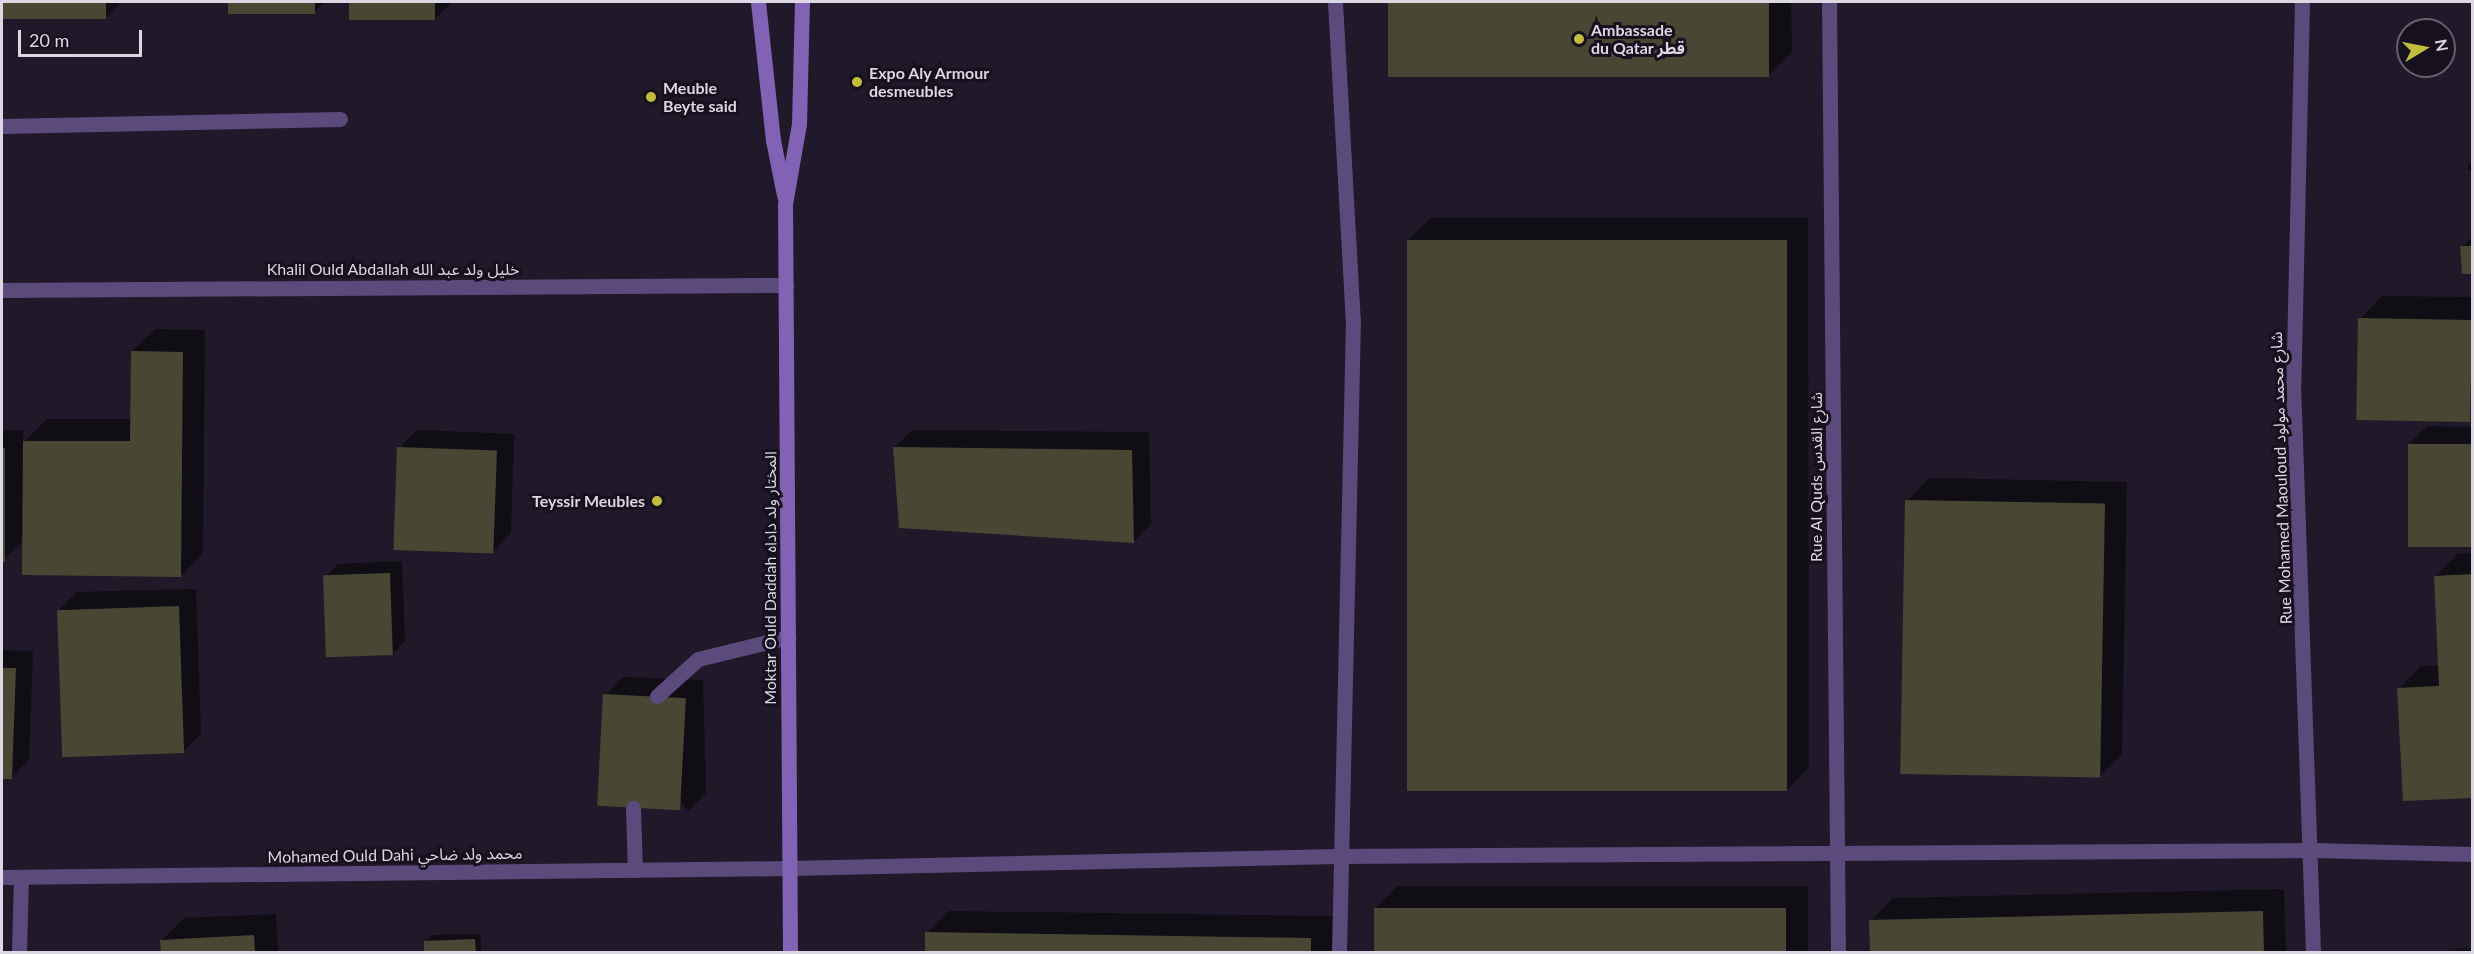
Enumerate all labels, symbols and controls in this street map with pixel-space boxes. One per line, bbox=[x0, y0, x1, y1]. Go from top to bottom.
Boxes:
scale bar bbox=[21, 18, 146, 56]
north arrow bbox=[2396, 18, 2456, 78]
place label: Ambassade du Qatar قطر bbox=[1591, 20, 1685, 58]
text: 20 m bbox=[29, 29, 69, 51]
marker: Ambassade du Qatar قطر bbox=[1572, 32, 1586, 46]
text: N bbox=[2432, 37, 2453, 53]
place label: Expo Aly Armour desmeubles bbox=[869, 63, 991, 101]
marker: Expo Aly Armour desmeubles bbox=[850, 75, 864, 89]
place label: Meuble Beyte said bbox=[663, 78, 737, 116]
marker: Meuble Beyte said bbox=[644, 90, 658, 104]
street label: Khalil Ould Abdallah خليل ولد عبد الله bbox=[266, 259, 520, 279]
street label: Rue Mohamed Maouloud شارع محمد مولود bbox=[2266, 331, 2296, 625]
street label: Rue Al Quds شارع القدس bbox=[1806, 392, 1826, 562]
street label: Moktar Ould Daddah المختار ولد داداه bbox=[760, 451, 780, 705]
place label: Teyssir Meubles bbox=[532, 491, 645, 511]
marker: Teyssir Meubles bbox=[650, 494, 664, 508]
street label: Mohamed Ould Dahi محمد ولد ضاحي bbox=[267, 843, 523, 867]

